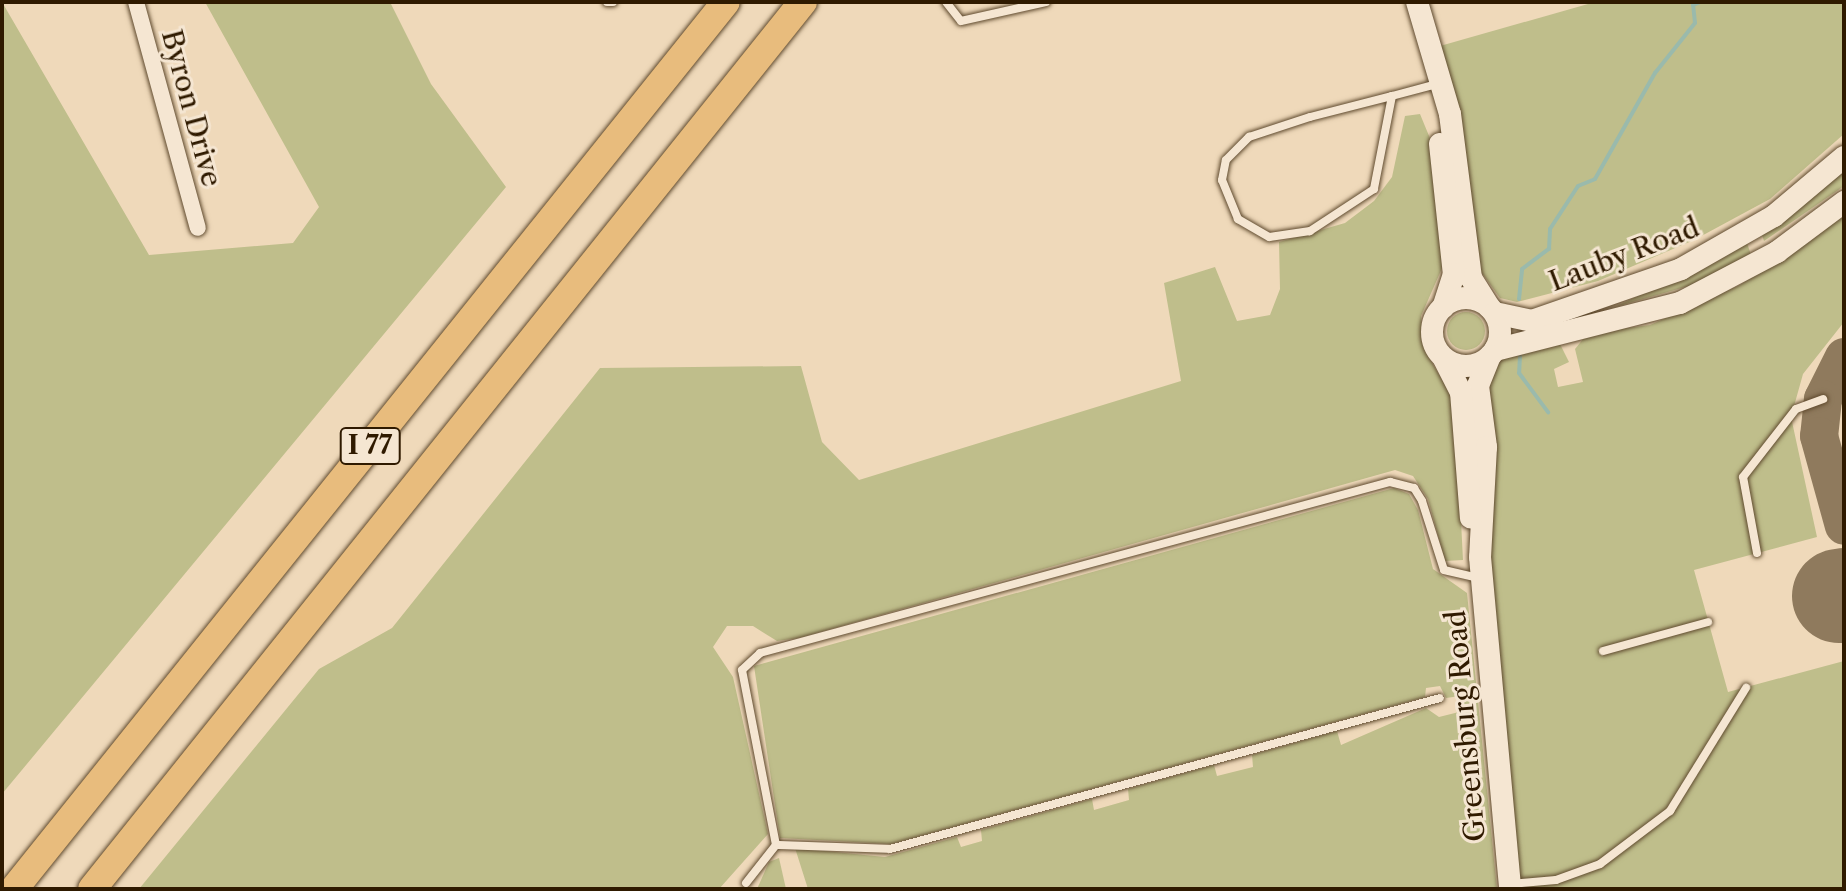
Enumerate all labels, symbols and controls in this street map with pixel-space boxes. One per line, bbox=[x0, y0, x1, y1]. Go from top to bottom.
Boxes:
street label: Byron Drive bbox=[155, 26, 229, 190]
street label: Lauby Road bbox=[1544, 210, 1704, 298]
road number: I 77 bbox=[338, 424, 402, 468]
street label: Greensburg Road bbox=[1438, 609, 1492, 843]

